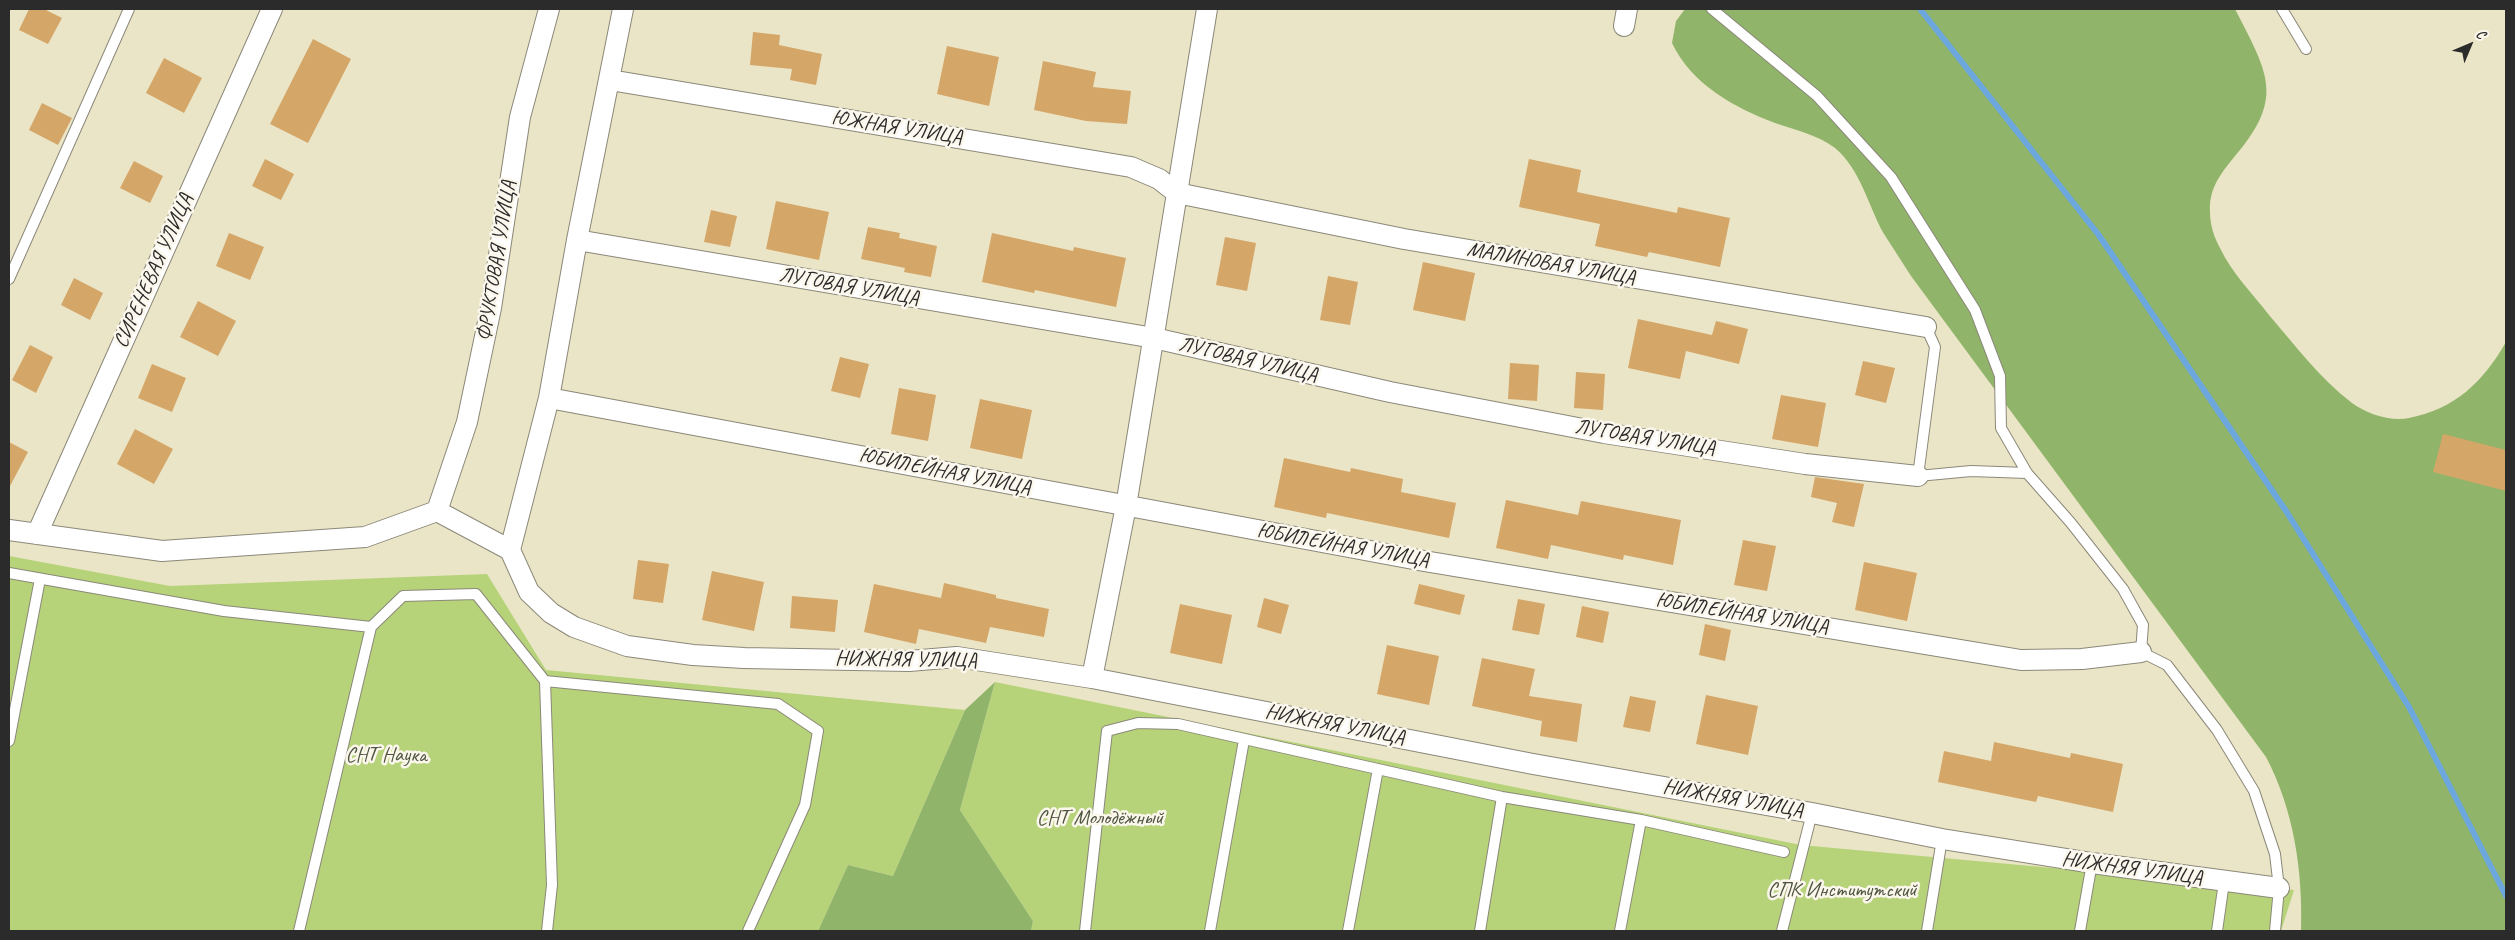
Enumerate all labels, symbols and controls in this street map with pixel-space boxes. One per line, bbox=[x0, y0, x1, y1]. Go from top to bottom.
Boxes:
north arrow bbox=[2445, 20, 2495, 70]
text: С bbox=[2473, 26, 2489, 42]
street label: ЮЖНАЯ УЛИЦА bbox=[830, 105, 964, 151]
street label: ФРУКТОВАЯ УЛИЦА bbox=[472, 179, 522, 343]
street label: СИРЕНЕВАЯ УЛИЦА bbox=[109, 190, 199, 352]
street label: МАЛИНОВАЯ УЛИЦА bbox=[1465, 237, 1637, 291]
street label: ЛУГОВАЯ УЛИЦА bbox=[777, 262, 921, 312]
street label: ЛУГОВАЯ УЛИЦА bbox=[1176, 332, 1320, 388]
street label: ЛУГОВАЯ УЛИЦА bbox=[1573, 414, 1717, 462]
street label: ЮБИЛЕЙНАЯ УЛИЦА bbox=[857, 443, 1033, 501]
street label: ЮБИЛЕЙНАЯ УЛИЦА bbox=[1255, 518, 1431, 574]
street label: ЮБИЛЕЙНАЯ УЛИЦА bbox=[1654, 588, 1830, 640]
street label: НИЖНЯЯ УЛИЦА bbox=[835, 646, 977, 674]
street label: НИЖНЯЯ УЛИЦА bbox=[1263, 699, 1407, 751]
park label: СНТ Наука bbox=[345, 742, 427, 768]
street label: НИЖНЯЯ УЛИЦА bbox=[1661, 774, 1805, 824]
park label: СНТ Молодёжный bbox=[1037, 805, 1163, 831]
street label: НИЖНЯЯ УЛИЦА bbox=[2060, 847, 2204, 891]
park label: СПК Институтский bbox=[1767, 877, 1917, 903]

